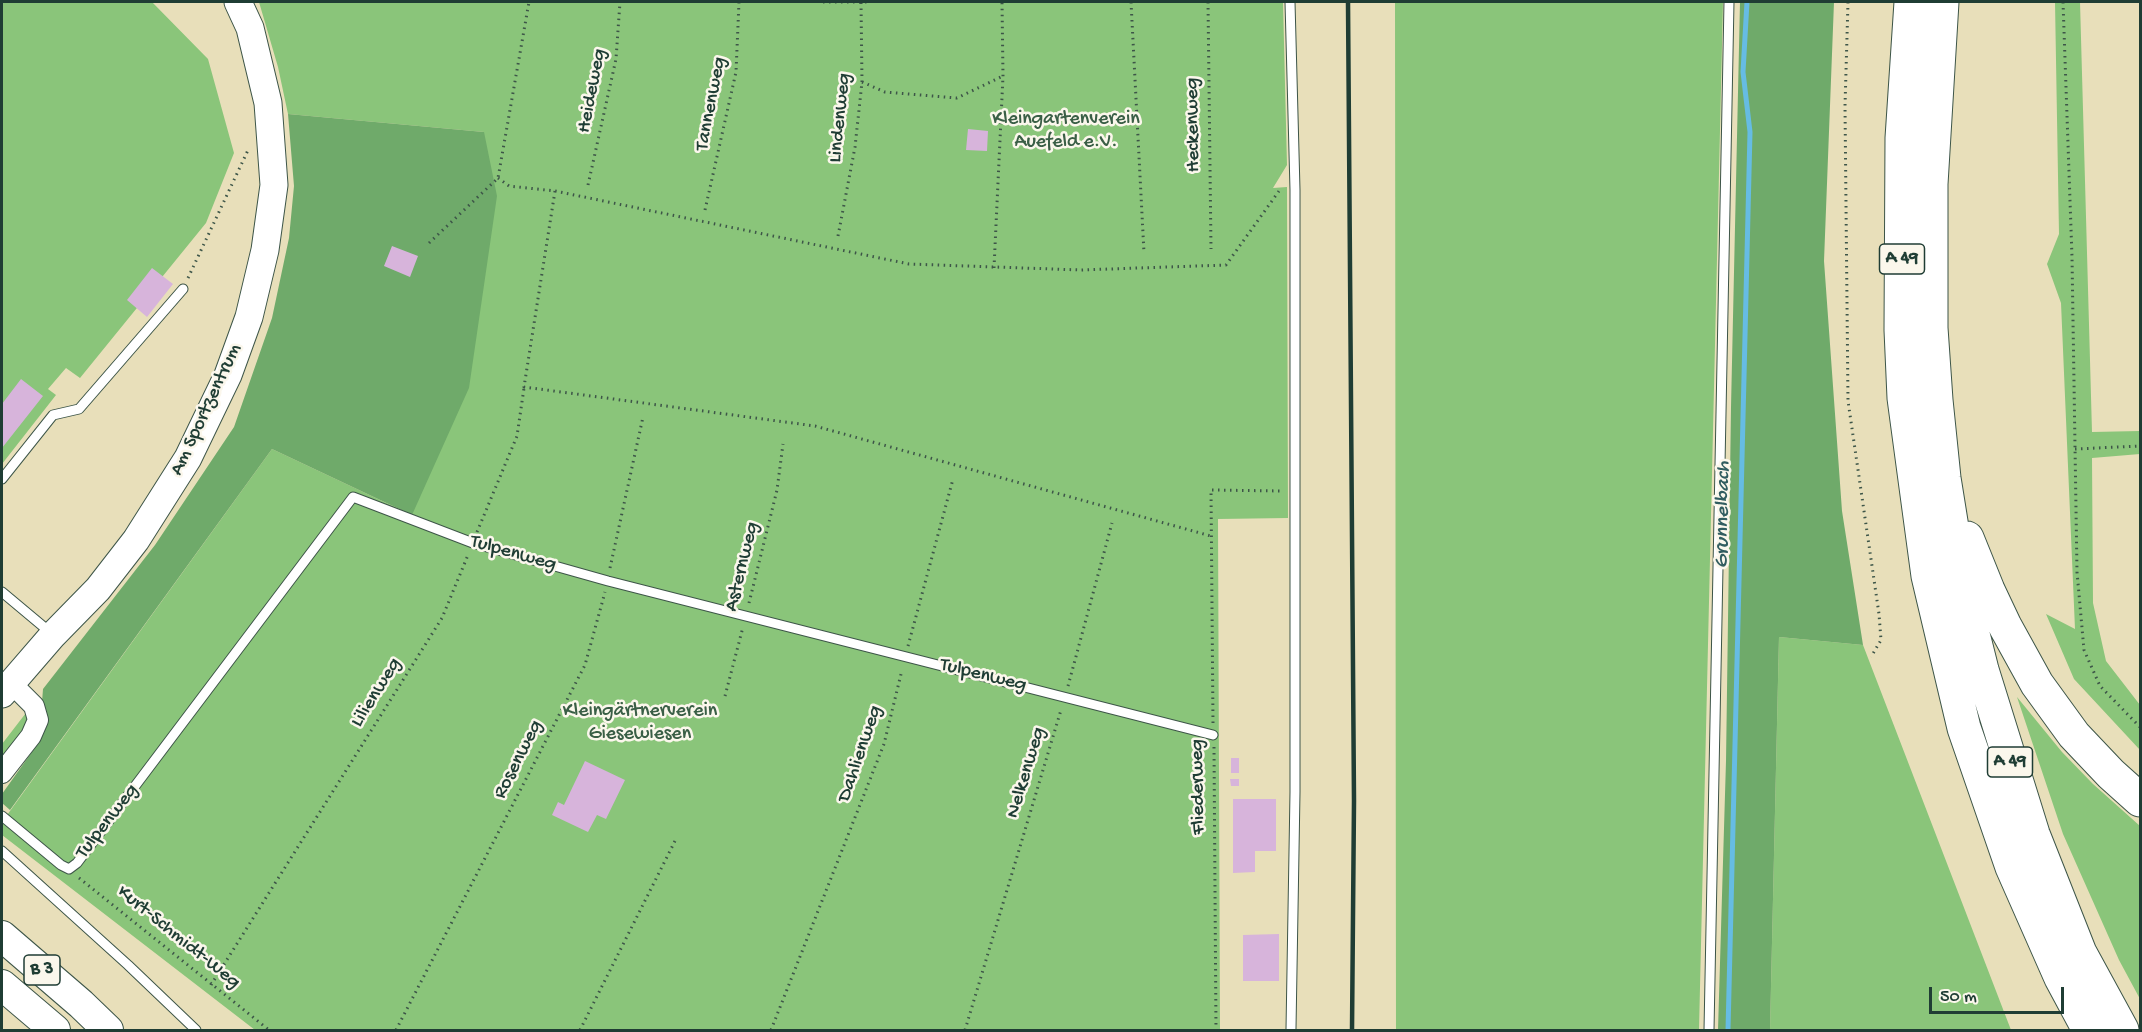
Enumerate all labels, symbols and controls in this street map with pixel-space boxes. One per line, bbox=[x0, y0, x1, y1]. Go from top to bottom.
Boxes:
street label: Heideweg bbox=[573, 47, 613, 135]
street label: Tannenweg bbox=[691, 55, 733, 153]
street label: Lindenweg bbox=[824, 72, 858, 164]
street label: Heckenweg bbox=[1181, 78, 1207, 172]
park label: Kleingartenverein Auefeld e.V. bbox=[992, 108, 1140, 155]
road number: A 49 bbox=[1880, 244, 1924, 274]
street label: Am Sportzentrum bbox=[166, 340, 248, 480]
water label: Grunnelbach bbox=[1710, 461, 1738, 569]
street label: Asternweg bbox=[720, 520, 766, 614]
street label: Tulpenweg bbox=[467, 530, 559, 578]
street label: Lilienweg bbox=[346, 654, 408, 732]
street label: Tulpenweg bbox=[937, 654, 1029, 698]
park label: Kleingärtnerverein Giesewiesen bbox=[563, 700, 717, 747]
street label: Dahlienweg bbox=[833, 703, 889, 805]
street label: Rosenweg bbox=[489, 717, 549, 803]
street label: Nelkenweg bbox=[1002, 725, 1052, 821]
street label: Fliederweg bbox=[1186, 739, 1212, 835]
road number: A 49 bbox=[1988, 747, 2032, 777]
street label: Tulpenweg bbox=[71, 780, 145, 864]
street label: Kurt-Schmidt-Weg bbox=[111, 881, 245, 995]
road number: B 3 bbox=[24, 955, 60, 985]
scale bar bbox=[1932, 975, 2067, 1013]
text: 50 m bbox=[1940, 987, 1977, 1008]

